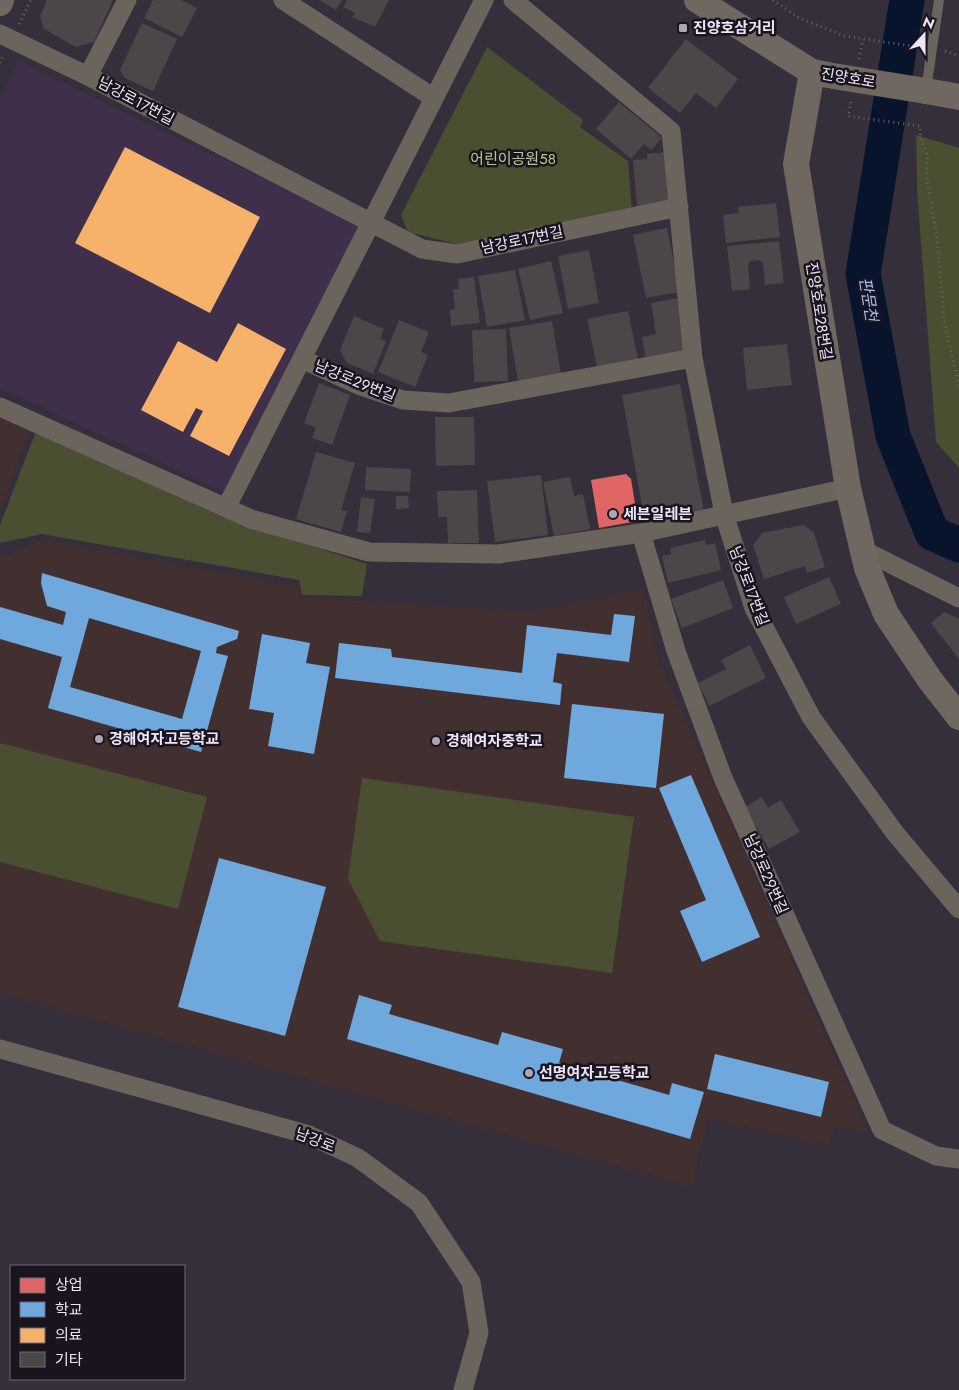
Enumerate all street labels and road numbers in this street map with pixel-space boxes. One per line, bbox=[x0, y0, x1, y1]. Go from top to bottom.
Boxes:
street label: 진양호로 bbox=[819, 62, 877, 94]
street label: 남강로17번길 bbox=[94, 72, 178, 130]
street label: 남강로17번길 bbox=[479, 221, 565, 259]
street label: 진양호로28번길 bbox=[800, 260, 838, 362]
street label: 남강로29번길 bbox=[311, 355, 399, 407]
street label: 남강로17번길 bbox=[724, 543, 774, 629]
street label: 남강로29번길 bbox=[738, 830, 794, 918]
street label: 남강로 bbox=[292, 1122, 338, 1158]

